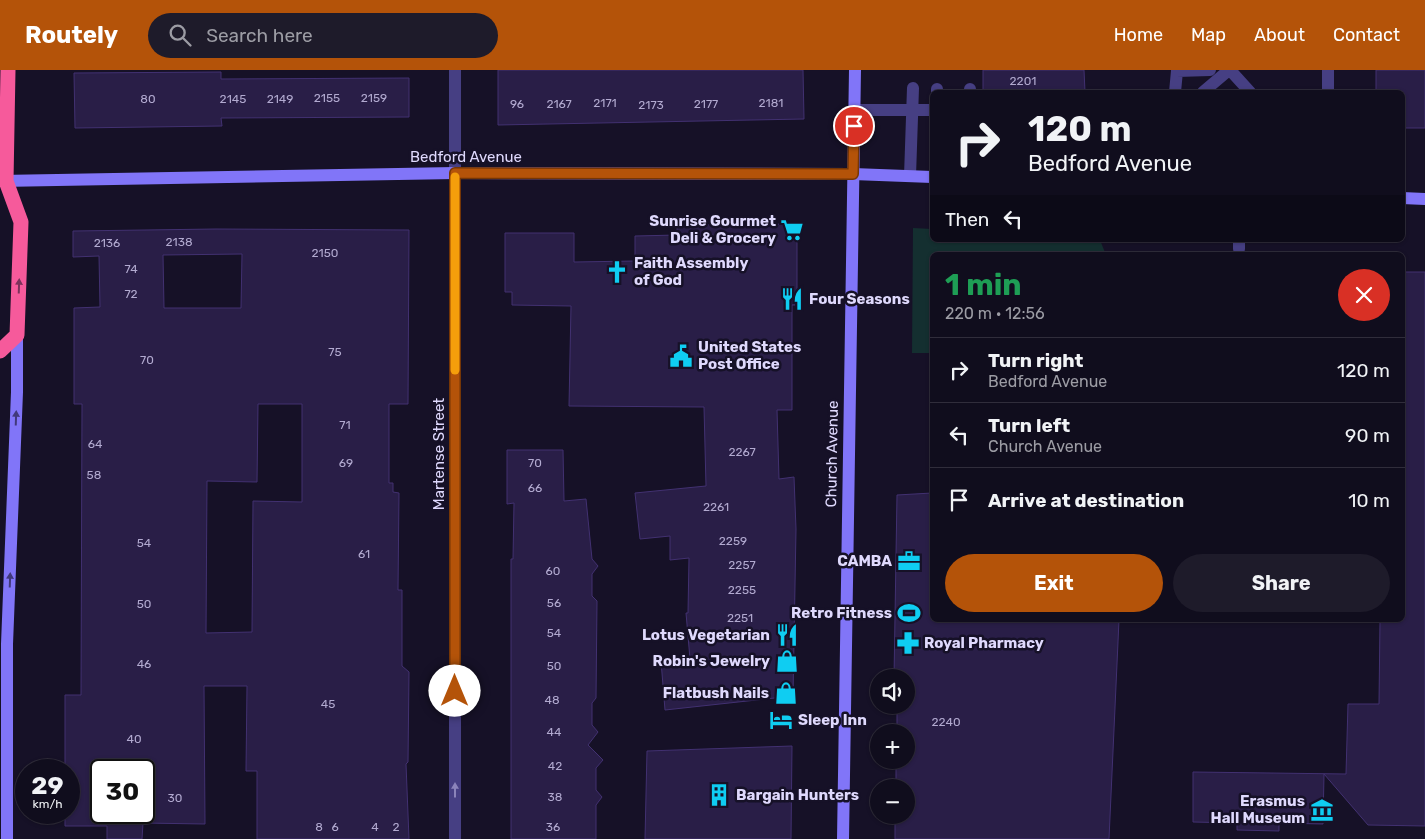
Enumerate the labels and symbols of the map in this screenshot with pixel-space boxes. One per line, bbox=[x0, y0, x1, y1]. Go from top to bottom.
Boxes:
house number: 2201 bbox=[1010, 74, 1036, 88]
house number: 2155 bbox=[314, 91, 340, 105]
house number: 2159 bbox=[361, 91, 387, 105]
house number: 80 bbox=[140, 92, 156, 106]
house number: 2145 bbox=[220, 92, 246, 106]
house number: 2149 bbox=[267, 92, 293, 106]
house number: 2171 bbox=[593, 96, 617, 110]
house number: 2181 bbox=[759, 96, 783, 110]
house number: 96 bbox=[510, 97, 524, 111]
house number: 2167 bbox=[546, 97, 572, 111]
house number: 2177 bbox=[694, 97, 718, 111]
house number: 2173 bbox=[638, 98, 664, 112]
pin bbox=[833, 105, 875, 147]
street label: Bedford Avenue bbox=[410, 148, 522, 166]
place label: Sunrise Gourmet Deli & Grocery bbox=[649, 212, 776, 247]
supermarket icon: Sunrise Gourmet Deli & Grocery bbox=[779, 217, 805, 243]
house number: 2138 bbox=[165, 235, 193, 249]
house number: 2136 bbox=[94, 236, 120, 250]
house number: 2150 bbox=[312, 246, 338, 260]
place label: Faith Assembly of God bbox=[634, 254, 748, 289]
church icon: Faith Assembly of God bbox=[604, 259, 630, 285]
house number: 74 bbox=[124, 262, 138, 276]
one-way arrow bbox=[15, 278, 23, 294]
restaurant icon: Four Seasons bbox=[779, 286, 805, 312]
house number: 72 bbox=[124, 287, 138, 301]
place label: Four Seasons bbox=[809, 290, 910, 308]
place label: United States Post Office bbox=[698, 338, 801, 373]
public building icon: United States Post Office bbox=[668, 343, 694, 369]
house number: 75 bbox=[328, 345, 342, 359]
house number: 70 bbox=[140, 353, 154, 367]
street label: Martense Street bbox=[430, 398, 448, 510]
street label: Church Avenue bbox=[822, 400, 842, 508]
one-way arrow bbox=[13, 410, 21, 426]
house number: 71 bbox=[339, 418, 351, 432]
house number: 64 bbox=[88, 437, 103, 451]
house number: 2267 bbox=[728, 445, 756, 459]
house number: 69 bbox=[339, 456, 353, 470]
house number: 70 bbox=[528, 456, 542, 470]
house number: 58 bbox=[87, 468, 101, 482]
house number: 66 bbox=[528, 481, 542, 495]
house number: 2261 bbox=[703, 500, 729, 514]
house number: 2259 bbox=[719, 534, 747, 548]
house number: 54 bbox=[137, 536, 152, 550]
house number: 61 bbox=[358, 547, 370, 561]
office icon: CAMBA bbox=[896, 548, 922, 574]
place label: CAMBA bbox=[837, 552, 892, 570]
house number: 2257 bbox=[728, 558, 756, 572]
house number: 60 bbox=[546, 564, 560, 578]
one-way arrow bbox=[6, 572, 14, 588]
house number: 2255 bbox=[728, 583, 756, 597]
house number: 56 bbox=[547, 596, 561, 610]
house number: 50 bbox=[137, 597, 151, 611]
sports icon: Retro Fitness bbox=[896, 600, 922, 626]
place label: Retro Fitness bbox=[791, 604, 892, 622]
house number: 2251 bbox=[727, 611, 753, 625]
restaurant icon: Lotus Vegetarian bbox=[774, 622, 800, 648]
house number: 54 bbox=[547, 626, 562, 640]
place label: Lotus Vegetarian bbox=[642, 626, 770, 644]
pharmacy icon: Royal Pharmacy bbox=[895, 630, 921, 656]
place label: Royal Pharmacy bbox=[924, 634, 1044, 652]
shop icon: Robin's Jewelry bbox=[774, 648, 800, 674]
place label: Robin's Jewelry bbox=[653, 652, 770, 670]
house number: 46 bbox=[137, 657, 151, 671]
house number: 50 bbox=[547, 659, 561, 673]
position arrow bbox=[428, 664, 480, 716]
shop icon: Flatbush Nails bbox=[773, 680, 799, 706]
place label: Flatbush Nails bbox=[663, 684, 769, 702]
house number: 48 bbox=[544, 693, 560, 707]
house number: 45 bbox=[321, 697, 335, 711]
hotel icon: Sleep Inn bbox=[768, 707, 794, 733]
place label: Sleep Inn bbox=[798, 711, 867, 729]
house number: 2240 bbox=[931, 715, 961, 729]
house number: 44 bbox=[547, 725, 562, 739]
house number: 40 bbox=[126, 732, 142, 746]
speed limit sign: 30 bbox=[90, 759, 155, 824]
house number: 42 bbox=[548, 759, 562, 773]
one-way arrow bbox=[451, 782, 459, 798]
building icon: Bargain Hunters bbox=[706, 782, 732, 808]
place label: Bargain Hunters bbox=[736, 786, 859, 804]
house number: 38 bbox=[548, 790, 562, 804]
house number: 30 bbox=[168, 791, 182, 805]
place label: Erasmus Hall Museum bbox=[1211, 792, 1305, 827]
museum icon: Erasmus Hall Museum bbox=[1309, 797, 1335, 823]
house number: 8 bbox=[315, 820, 323, 834]
house number: 6 bbox=[331, 820, 339, 834]
house number: 4 bbox=[371, 820, 379, 834]
house number: 2 bbox=[392, 820, 400, 834]
house number: 36 bbox=[546, 820, 560, 834]

